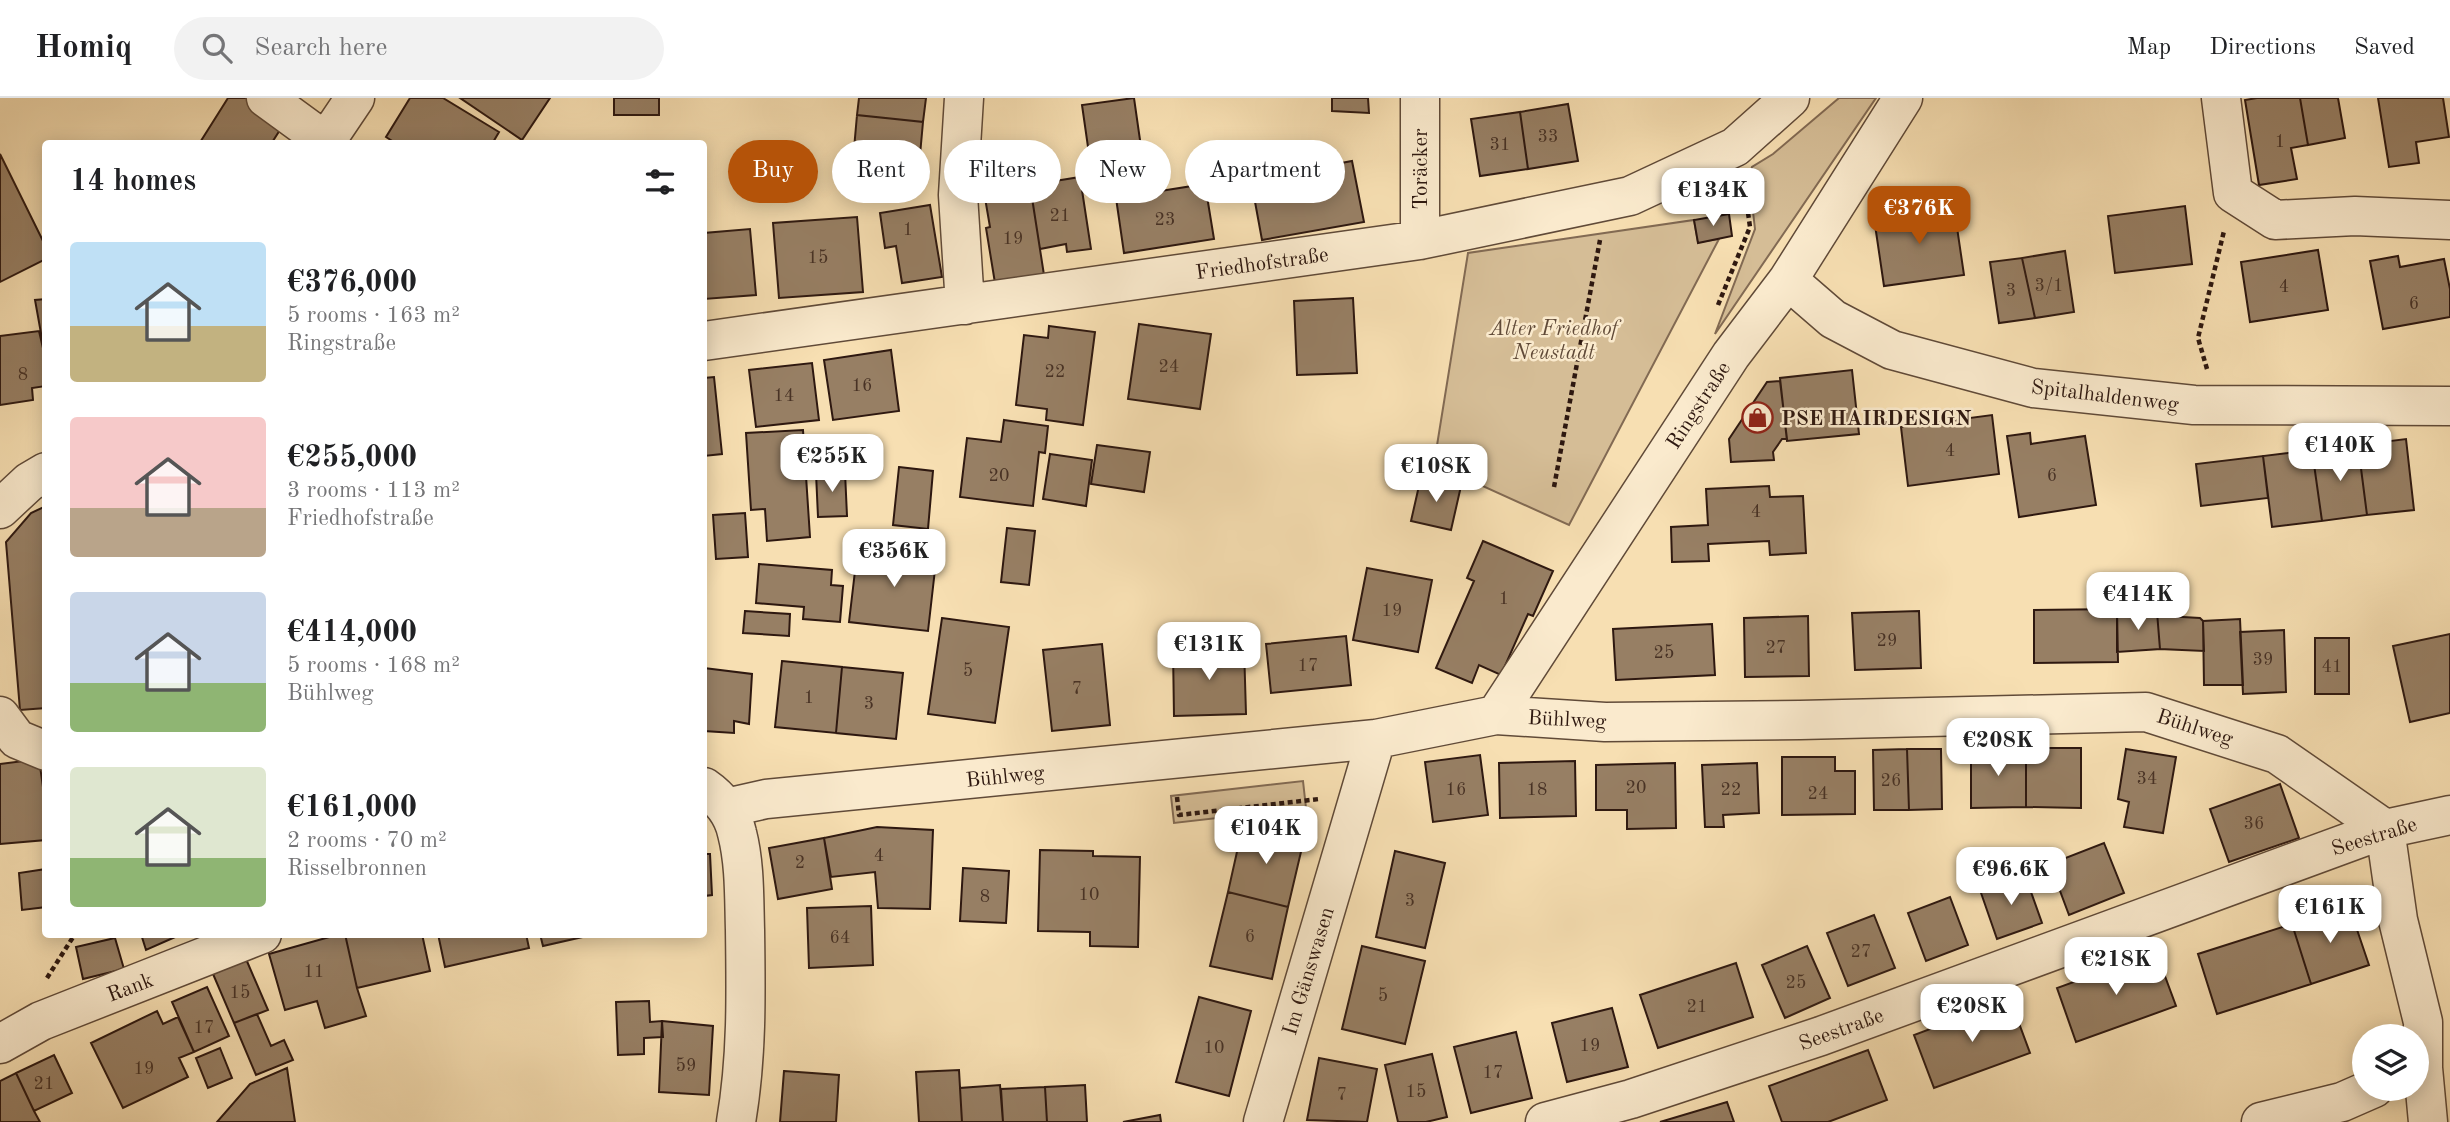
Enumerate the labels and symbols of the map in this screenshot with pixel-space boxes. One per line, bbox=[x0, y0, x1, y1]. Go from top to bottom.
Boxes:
street label: Toräcker bbox=[1411, 128, 1432, 210]
house number: 33 bbox=[1538, 128, 1558, 146]
house number: 1 bbox=[2275, 133, 2285, 151]
house number: 31 bbox=[1490, 136, 1510, 154]
pin: €134K bbox=[1664, 169, 1762, 228]
pin: €376K bbox=[1870, 186, 1968, 246]
house number: 21 bbox=[1050, 207, 1070, 225]
house number: 23 bbox=[1155, 211, 1175, 229]
house number: 1 bbox=[903, 221, 913, 239]
house number: 19 bbox=[1003, 230, 1023, 248]
street label: Friedhofstraße bbox=[1194, 245, 1330, 284]
house number: 15 bbox=[808, 249, 828, 267]
house number: 3/1 bbox=[2035, 277, 2063, 295]
house number: 4 bbox=[2279, 278, 2289, 296]
house number: 3 bbox=[2006, 282, 2016, 300]
house number: 6 bbox=[2409, 295, 2419, 313]
park label: Alter Friedhof Neustadt bbox=[1489, 319, 1622, 364]
house number: 24 bbox=[1159, 358, 1179, 376]
street label: Ringstraße bbox=[1663, 358, 1735, 453]
house number: 22 bbox=[1045, 363, 1065, 381]
house number: 8 bbox=[18, 366, 28, 384]
house number: 16 bbox=[852, 377, 872, 395]
street label: Spitalhaldenweg bbox=[2030, 377, 2181, 416]
house number: 14 bbox=[774, 387, 794, 405]
shop icon: PSE HAIRDESIGN bbox=[1741, 401, 1775, 435]
place label: PSE HAIRDESIGN bbox=[1781, 409, 1971, 430]
pin: €140K bbox=[2291, 424, 2389, 483]
pin: €255K bbox=[783, 434, 881, 494]
house number: 4 bbox=[1945, 442, 1955, 460]
pin: €108K bbox=[1387, 444, 1485, 504]
house number: 20 bbox=[989, 467, 1009, 485]
house number: 6 bbox=[2047, 467, 2057, 485]
house number: 4 bbox=[1751, 503, 1761, 521]
pin: €356K bbox=[845, 530, 943, 589]
pin: €414K bbox=[2089, 573, 2187, 632]
house number: 1 bbox=[1499, 590, 1509, 608]
house number: 19 bbox=[1382, 602, 1402, 620]
pin: €131K bbox=[1160, 622, 1258, 682]
house number: 29 bbox=[1877, 632, 1897, 650]
house number: 27 bbox=[1766, 639, 1786, 657]
house number: 25 bbox=[1654, 644, 1674, 662]
house number: 39 bbox=[2253, 651, 2273, 669]
house number: 17 bbox=[1298, 657, 1318, 675]
house number: 41 bbox=[2322, 658, 2342, 676]
house number: 5 bbox=[963, 662, 973, 680]
house number: 7 bbox=[1072, 680, 1082, 698]
house number: 1 bbox=[804, 689, 814, 707]
house number: 3 bbox=[864, 695, 874, 713]
street label: Bühlweg bbox=[2154, 706, 2236, 751]
street label: Bühlweg bbox=[1527, 708, 1608, 733]
pin: €208K bbox=[1949, 718, 2047, 778]
street label: Bühlweg bbox=[965, 763, 1046, 792]
house number: 34 bbox=[2137, 770, 2157, 788]
house number: 26 bbox=[1881, 772, 1901, 790]
house number: 20 bbox=[1626, 779, 1646, 797]
house number: 16 bbox=[1446, 781, 1466, 799]
house number: 18 bbox=[1527, 781, 1547, 799]
house number: 22 bbox=[1721, 781, 1741, 799]
house number: 24 bbox=[1808, 785, 1828, 803]
pin: €104K bbox=[1217, 806, 1315, 866]
street label: Seestraße bbox=[2329, 814, 2420, 860]
house number: 36 bbox=[2244, 815, 2264, 833]
house number: 4 bbox=[874, 847, 884, 865]
pin: €96.6K bbox=[1954, 848, 2068, 907]
house number: 2 bbox=[795, 854, 805, 872]
house number: 10 bbox=[1079, 886, 1099, 904]
pin: €161K bbox=[2281, 886, 2379, 945]
house number: 8 bbox=[980, 888, 990, 906]
house number: 3 bbox=[1405, 892, 1415, 910]
street label: Im Gänswasen bbox=[1280, 905, 1339, 1038]
house number: 6 bbox=[1245, 928, 1255, 946]
house number: 64 bbox=[830, 929, 850, 947]
pin: €218K bbox=[2067, 937, 2165, 997]
house number: 27 bbox=[1851, 943, 1871, 961]
house number: 11 bbox=[304, 963, 324, 981]
street label: Rank bbox=[105, 970, 157, 1007]
house number: 25 bbox=[1786, 974, 1806, 992]
house number: 15 bbox=[230, 984, 250, 1002]
pin: €208K bbox=[1923, 984, 2021, 1044]
house number: 5 bbox=[1378, 987, 1388, 1005]
house number: 21 bbox=[1687, 998, 1707, 1016]
street label: Seestraße bbox=[1796, 1005, 1887, 1055]
house number: 17 bbox=[194, 1019, 214, 1037]
house number: 19 bbox=[1580, 1037, 1600, 1055]
house number: 10 bbox=[1204, 1039, 1224, 1057]
house number: 59 bbox=[676, 1057, 696, 1075]
house number: 19 bbox=[134, 1060, 154, 1078]
house number: 17 bbox=[1483, 1064, 1503, 1082]
house number: 21 bbox=[34, 1075, 54, 1093]
house number: 15 bbox=[1406, 1083, 1426, 1101]
house number: 7 bbox=[1337, 1086, 1347, 1104]

